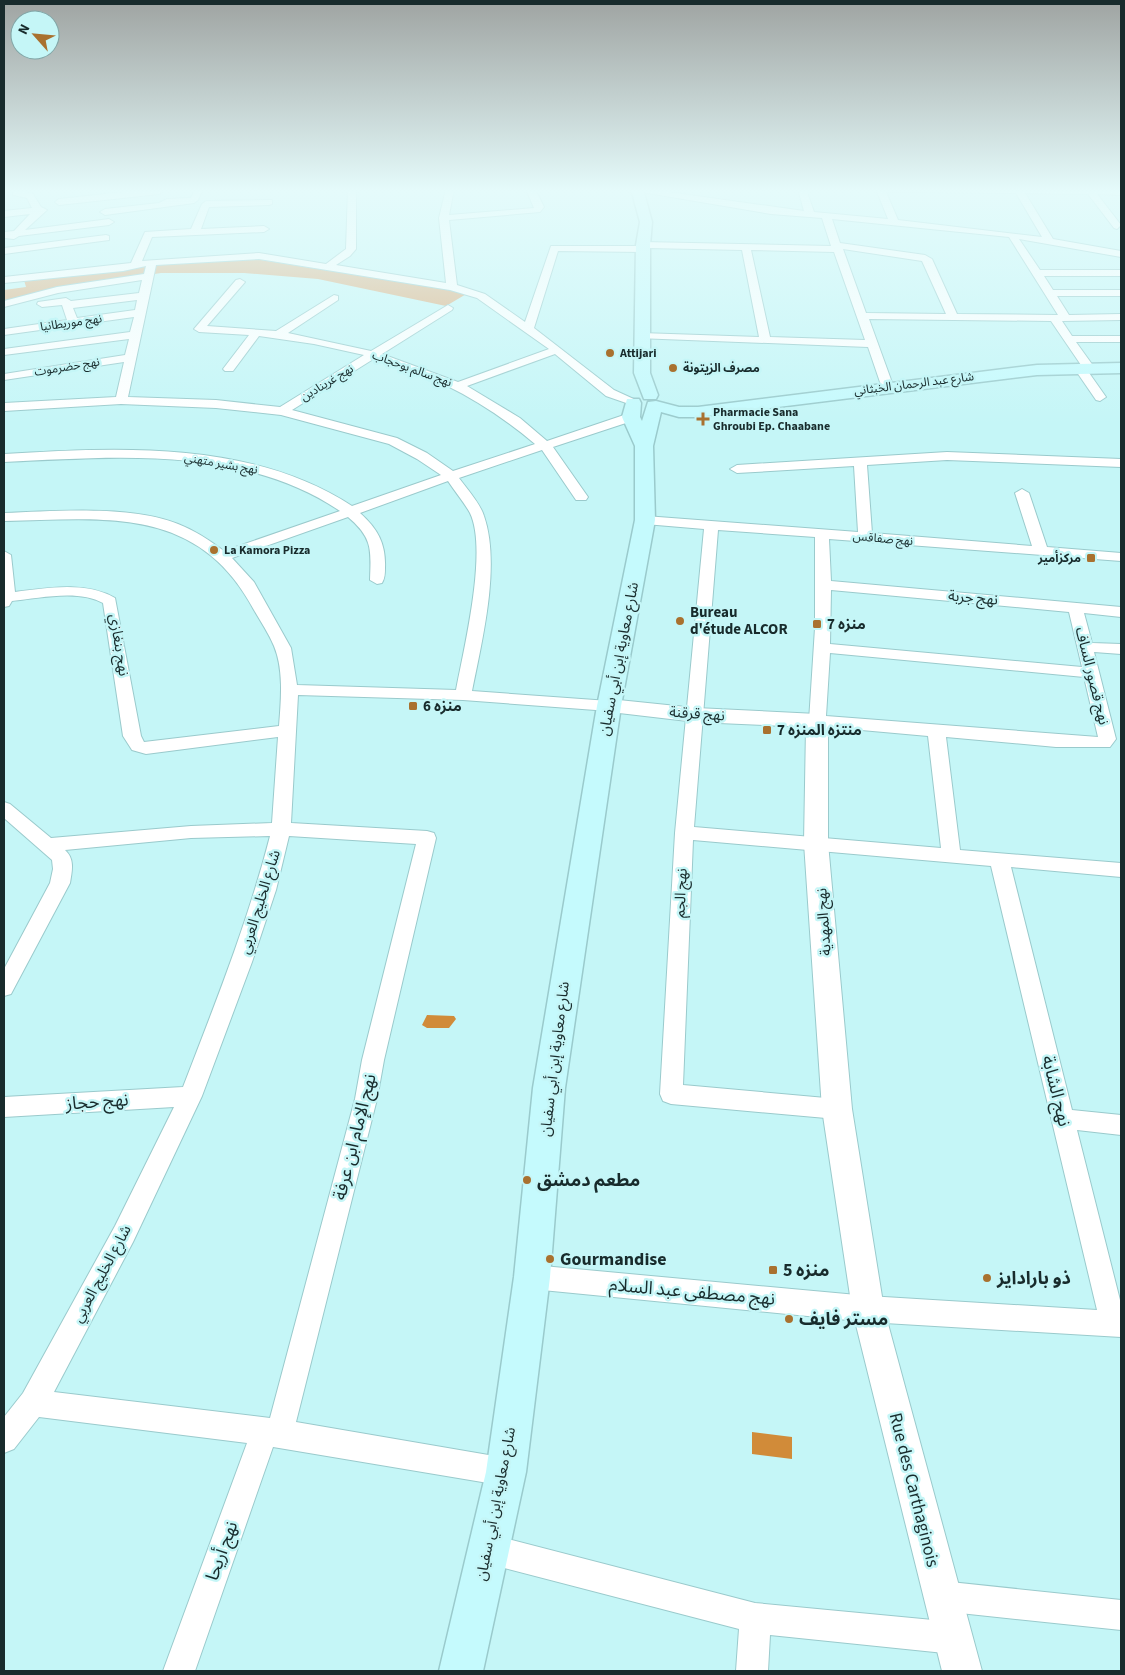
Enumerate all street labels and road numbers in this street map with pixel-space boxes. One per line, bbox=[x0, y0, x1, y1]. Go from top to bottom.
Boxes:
street label: نهج موريطانيا bbox=[39, 310, 103, 336]
street label: نهج سالم بوحجاب bbox=[370, 347, 454, 391]
street label: نهج حضرموت bbox=[33, 353, 101, 381]
street label: نهج غرينادين bbox=[297, 360, 357, 406]
street label: شارع عبد الرحمان الخبثاني bbox=[853, 368, 975, 401]
street label: نهج بشير متهني bbox=[183, 449, 259, 480]
street label: نهج صفاقس bbox=[852, 528, 914, 550]
street label: شارع معاوية إبن أبي سفيان bbox=[594, 580, 645, 738]
street label: نهج جربة bbox=[947, 585, 999, 612]
street label: نهج بنغازي bbox=[103, 612, 134, 678]
street label: نهج قصور الساف bbox=[1069, 625, 1114, 727]
street label: نهج قرقنة bbox=[668, 702, 726, 727]
street label: شارع الخليج العربي bbox=[234, 847, 287, 957]
street label: نهج الجم bbox=[669, 868, 694, 918]
street label: نهج المهدية bbox=[811, 887, 838, 957]
street label: شارع معاوية إبن أبي سفيان bbox=[535, 980, 576, 1138]
street label: نهج الشابة bbox=[1035, 1053, 1077, 1129]
street label: نهج الإمام ابن عرفة bbox=[327, 1071, 384, 1203]
street label: نهج حجاز bbox=[64, 1087, 129, 1117]
street label: شارع الخليج العربي bbox=[67, 1221, 138, 1327]
street label: نهج مصطفى عبد السلام bbox=[608, 1272, 776, 1313]
street label: Rue des Carthaginois bbox=[883, 1410, 945, 1570]
street label: شارع معاوية إبن أبي سفيان bbox=[471, 1425, 522, 1583]
street label: نهج أريحا bbox=[200, 1518, 244, 1584]

